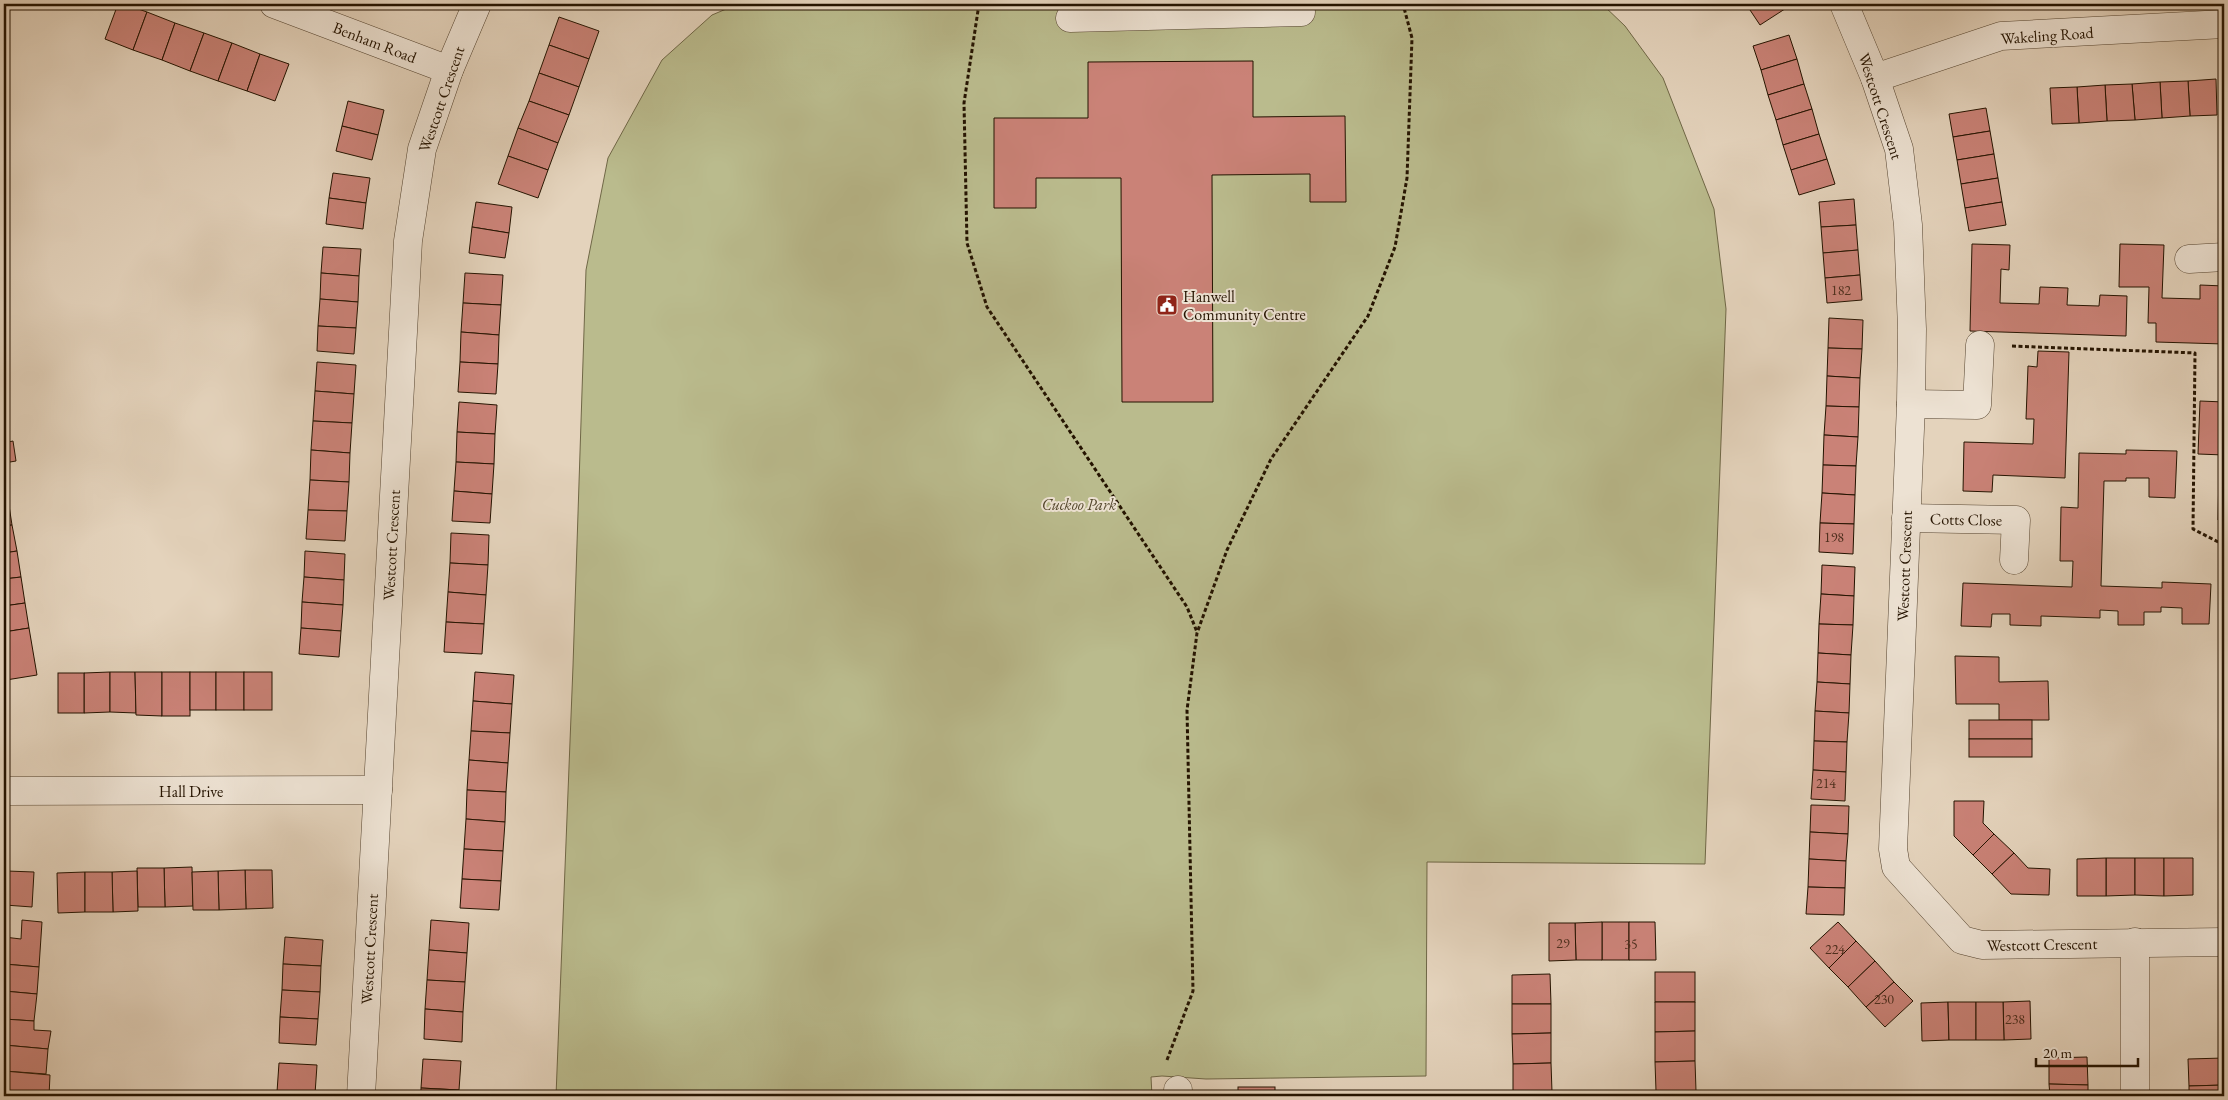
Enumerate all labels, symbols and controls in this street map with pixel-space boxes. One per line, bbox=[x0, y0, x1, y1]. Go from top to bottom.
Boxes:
street label: Benham Road bbox=[330, 17, 420, 68]
street label: Wakeling Road bbox=[2000, 22, 2095, 49]
street label: Westcott Crescent bbox=[413, 43, 469, 155]
street label: Westcott Crescent bbox=[1853, 50, 1908, 162]
house number: 182 bbox=[1831, 281, 1851, 299]
place label: Hanwell Community Centre bbox=[1183, 286, 1306, 325]
public building icon: Hanwell Community Centre bbox=[1155, 293, 1179, 317]
street label: Westcott Crescent bbox=[378, 489, 405, 601]
park label: Cuckoo Park bbox=[1042, 494, 1117, 515]
street label: Cotts Close bbox=[1930, 508, 2002, 531]
street label: Westcott Crescent bbox=[1892, 510, 1917, 622]
house number: 198 bbox=[1824, 528, 1844, 546]
house number: 214 bbox=[1816, 774, 1836, 792]
street label: Hall Drive bbox=[159, 781, 223, 802]
street label: Westcott Crescent bbox=[356, 893, 383, 1005]
street label: Westcott Crescent bbox=[1986, 933, 2098, 956]
house number: 29 bbox=[1556, 934, 1570, 952]
house number: 35 bbox=[1624, 935, 1638, 953]
house number: 224 bbox=[1825, 940, 1845, 958]
house number: 230 bbox=[1874, 990, 1894, 1008]
house number: 238 bbox=[2005, 1010, 2025, 1028]
scale bar bbox=[2036, 1035, 2138, 1067]
text: 20 m bbox=[2043, 1043, 2072, 1062]

